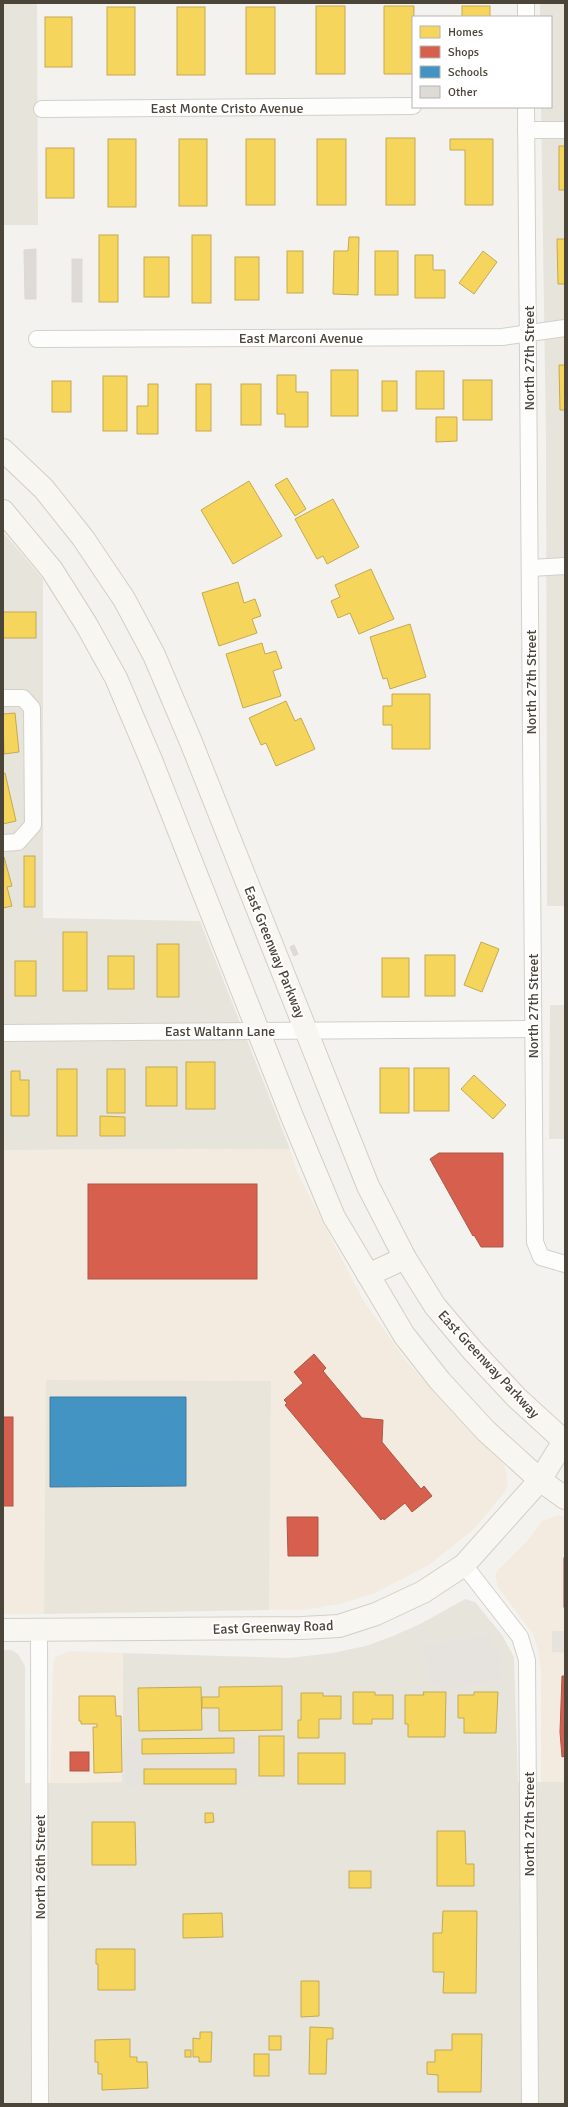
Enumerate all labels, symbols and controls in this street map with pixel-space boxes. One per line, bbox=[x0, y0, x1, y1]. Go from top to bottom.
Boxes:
legend bbox=[412, 16, 552, 108]
text: Homes bbox=[448, 25, 483, 40]
text: Shops bbox=[448, 45, 479, 60]
text: Schools bbox=[448, 65, 488, 80]
text: Other bbox=[448, 85, 478, 100]
street label: East Monte Cristo Avenue bbox=[151, 100, 303, 117]
street label: North 27th Street bbox=[521, 305, 538, 411]
street label: East Marconi Avenue bbox=[239, 330, 363, 347]
street label: North 27th Street bbox=[523, 629, 540, 735]
street label: East Greenway Parkway bbox=[240, 884, 309, 1021]
street label: North 27th Street bbox=[525, 953, 542, 1059]
street label: East Waltann Lane bbox=[165, 1023, 275, 1040]
street label: East Greenway Parkway bbox=[434, 1307, 543, 1422]
street label: East Greenway Road bbox=[212, 1617, 334, 1638]
street label: North 27th Street bbox=[521, 1771, 538, 1877]
street label: North 26th Street bbox=[32, 1814, 49, 1920]

